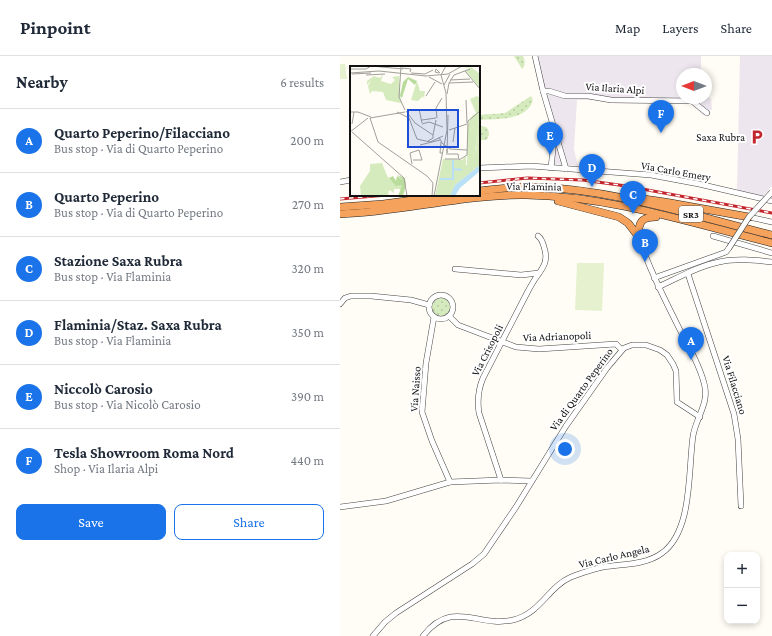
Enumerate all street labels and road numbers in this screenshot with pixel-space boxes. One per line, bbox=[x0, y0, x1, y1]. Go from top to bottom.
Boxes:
street label: Via Ilaria Alpi bbox=[585, 80, 645, 97]
street label: Via Carlo Emery bbox=[640, 159, 713, 184]
street label: Via Flaminia bbox=[506, 180, 562, 192]
road number: SR3 bbox=[679, 206, 703, 222]
street label: Via Crisopoli bbox=[469, 322, 506, 378]
street label: Via Adrianopoli bbox=[523, 329, 592, 344]
street label: Via di Quarto Peperino bbox=[547, 345, 616, 433]
street label: Via Filacciano bbox=[720, 354, 750, 416]
street label: Via Naisso bbox=[407, 365, 423, 412]
street label: Via Carlo Angela bbox=[577, 542, 651, 571]

